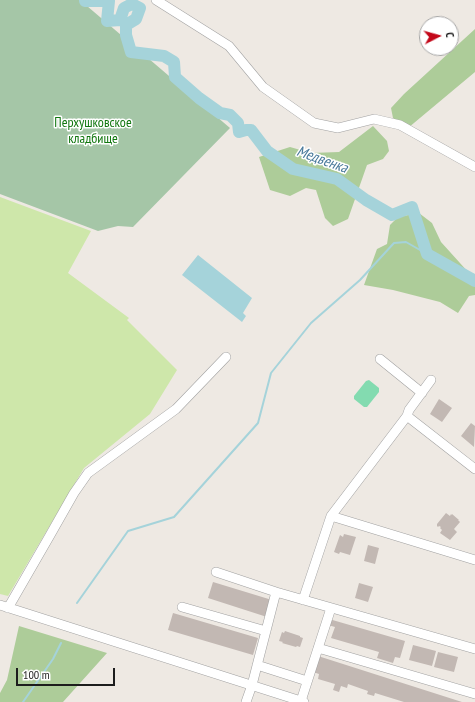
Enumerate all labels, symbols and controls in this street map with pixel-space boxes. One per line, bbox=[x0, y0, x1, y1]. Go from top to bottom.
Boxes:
north arrow bbox=[419, 16, 459, 56]
text: С bbox=[443, 32, 457, 38]
park label: Перхушковское кладбище bbox=[54, 115, 132, 148]
water label: Медвенка bbox=[294, 143, 350, 177]
scale bar bbox=[18, 660, 117, 686]
text: 100 m bbox=[23, 667, 50, 682]

